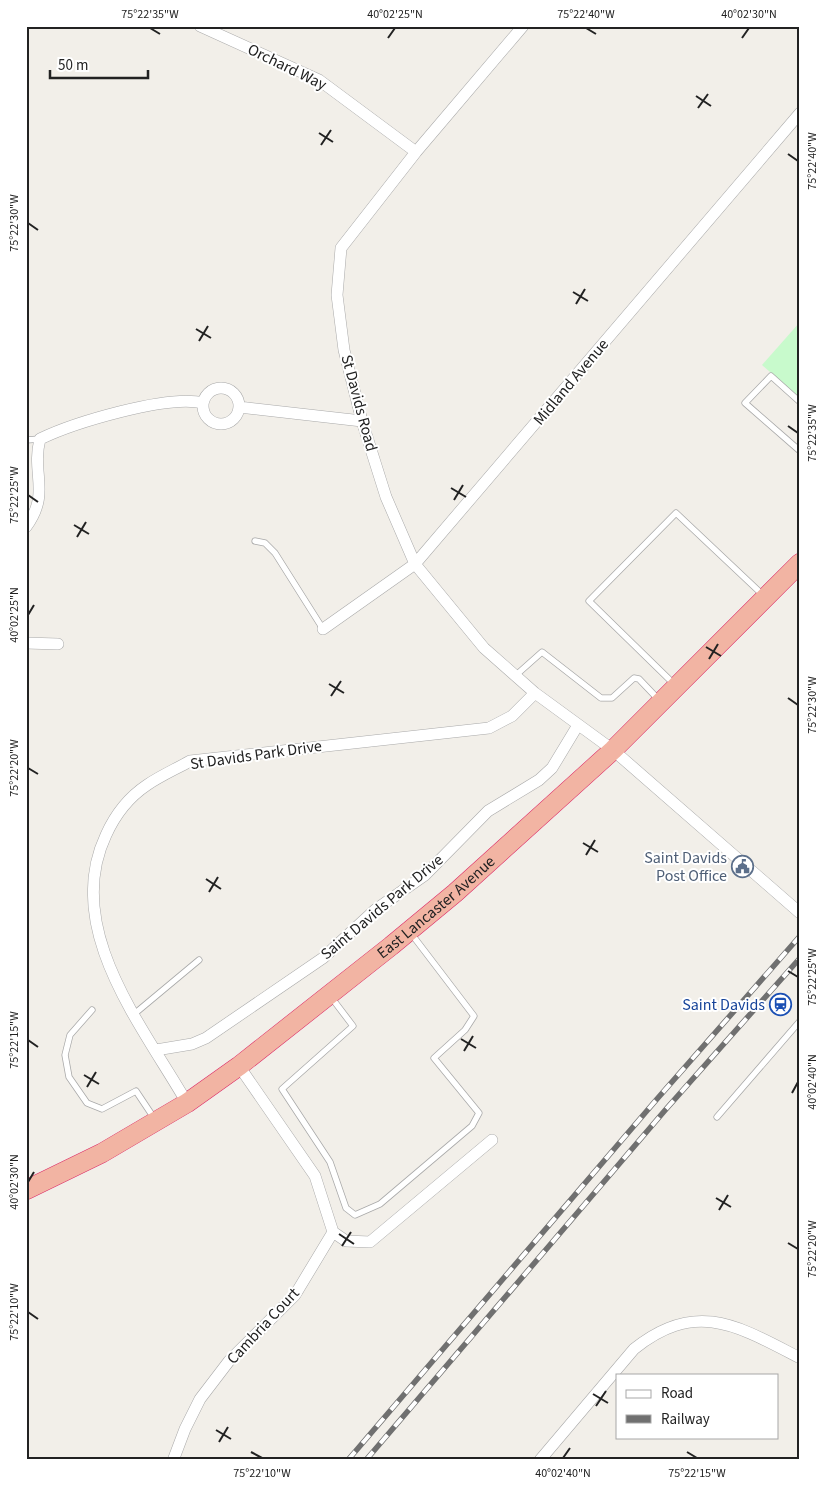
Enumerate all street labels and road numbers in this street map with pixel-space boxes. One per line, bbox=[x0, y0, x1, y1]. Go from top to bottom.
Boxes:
street label: Orchard Way bbox=[244, 38, 331, 96]
street label: Midland Avenue bbox=[528, 334, 614, 430]
street label: St Davids Road bbox=[336, 352, 382, 454]
street label: St Davids Park Drive bbox=[189, 735, 323, 775]
street label: Saint Davids Park Drive bbox=[316, 849, 448, 965]
street label: East Lancaster Avenue bbox=[372, 851, 500, 964]
street label: Cambria Court bbox=[222, 1282, 305, 1369]

